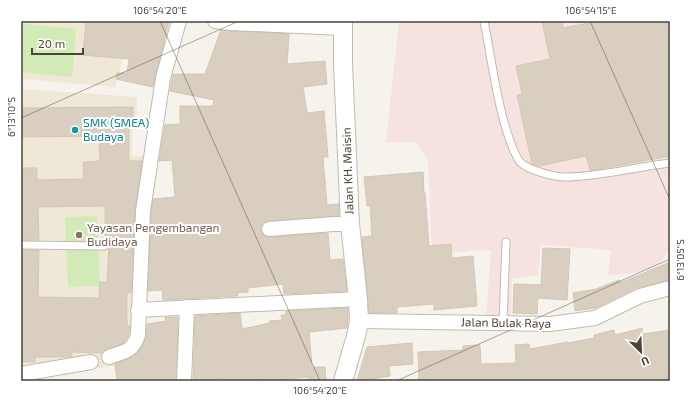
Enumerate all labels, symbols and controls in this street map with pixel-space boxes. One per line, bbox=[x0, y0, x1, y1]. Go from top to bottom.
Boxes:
text: 106°54'20"E bbox=[133, 4, 187, 16]
text: 106°54'15"E bbox=[565, 4, 617, 16]
scale bar bbox=[32, 30, 83, 56]
text: 20 m bbox=[38, 36, 65, 50]
text: 6°13'10"S bbox=[5, 97, 17, 137]
place label: SMK (SMEA) Budaya bbox=[83, 115, 149, 143]
marker: SMK (SMEA) Budaya bbox=[70, 125, 80, 135]
street label: Jalan KH. Maisin bbox=[338, 127, 356, 215]
place label: Yayasan Pengembangan Budidaya bbox=[87, 220, 220, 248]
marker: Yayasan Pengembangan Budidaya bbox=[74, 230, 84, 240]
text: 6°13'05"S bbox=[674, 239, 686, 281]
street label: Jalan Bulak Raya bbox=[461, 314, 551, 330]
north arrow bbox=[621, 332, 661, 372]
text: U bbox=[639, 354, 651, 369]
text: 106°54'20"E bbox=[293, 384, 347, 396]

